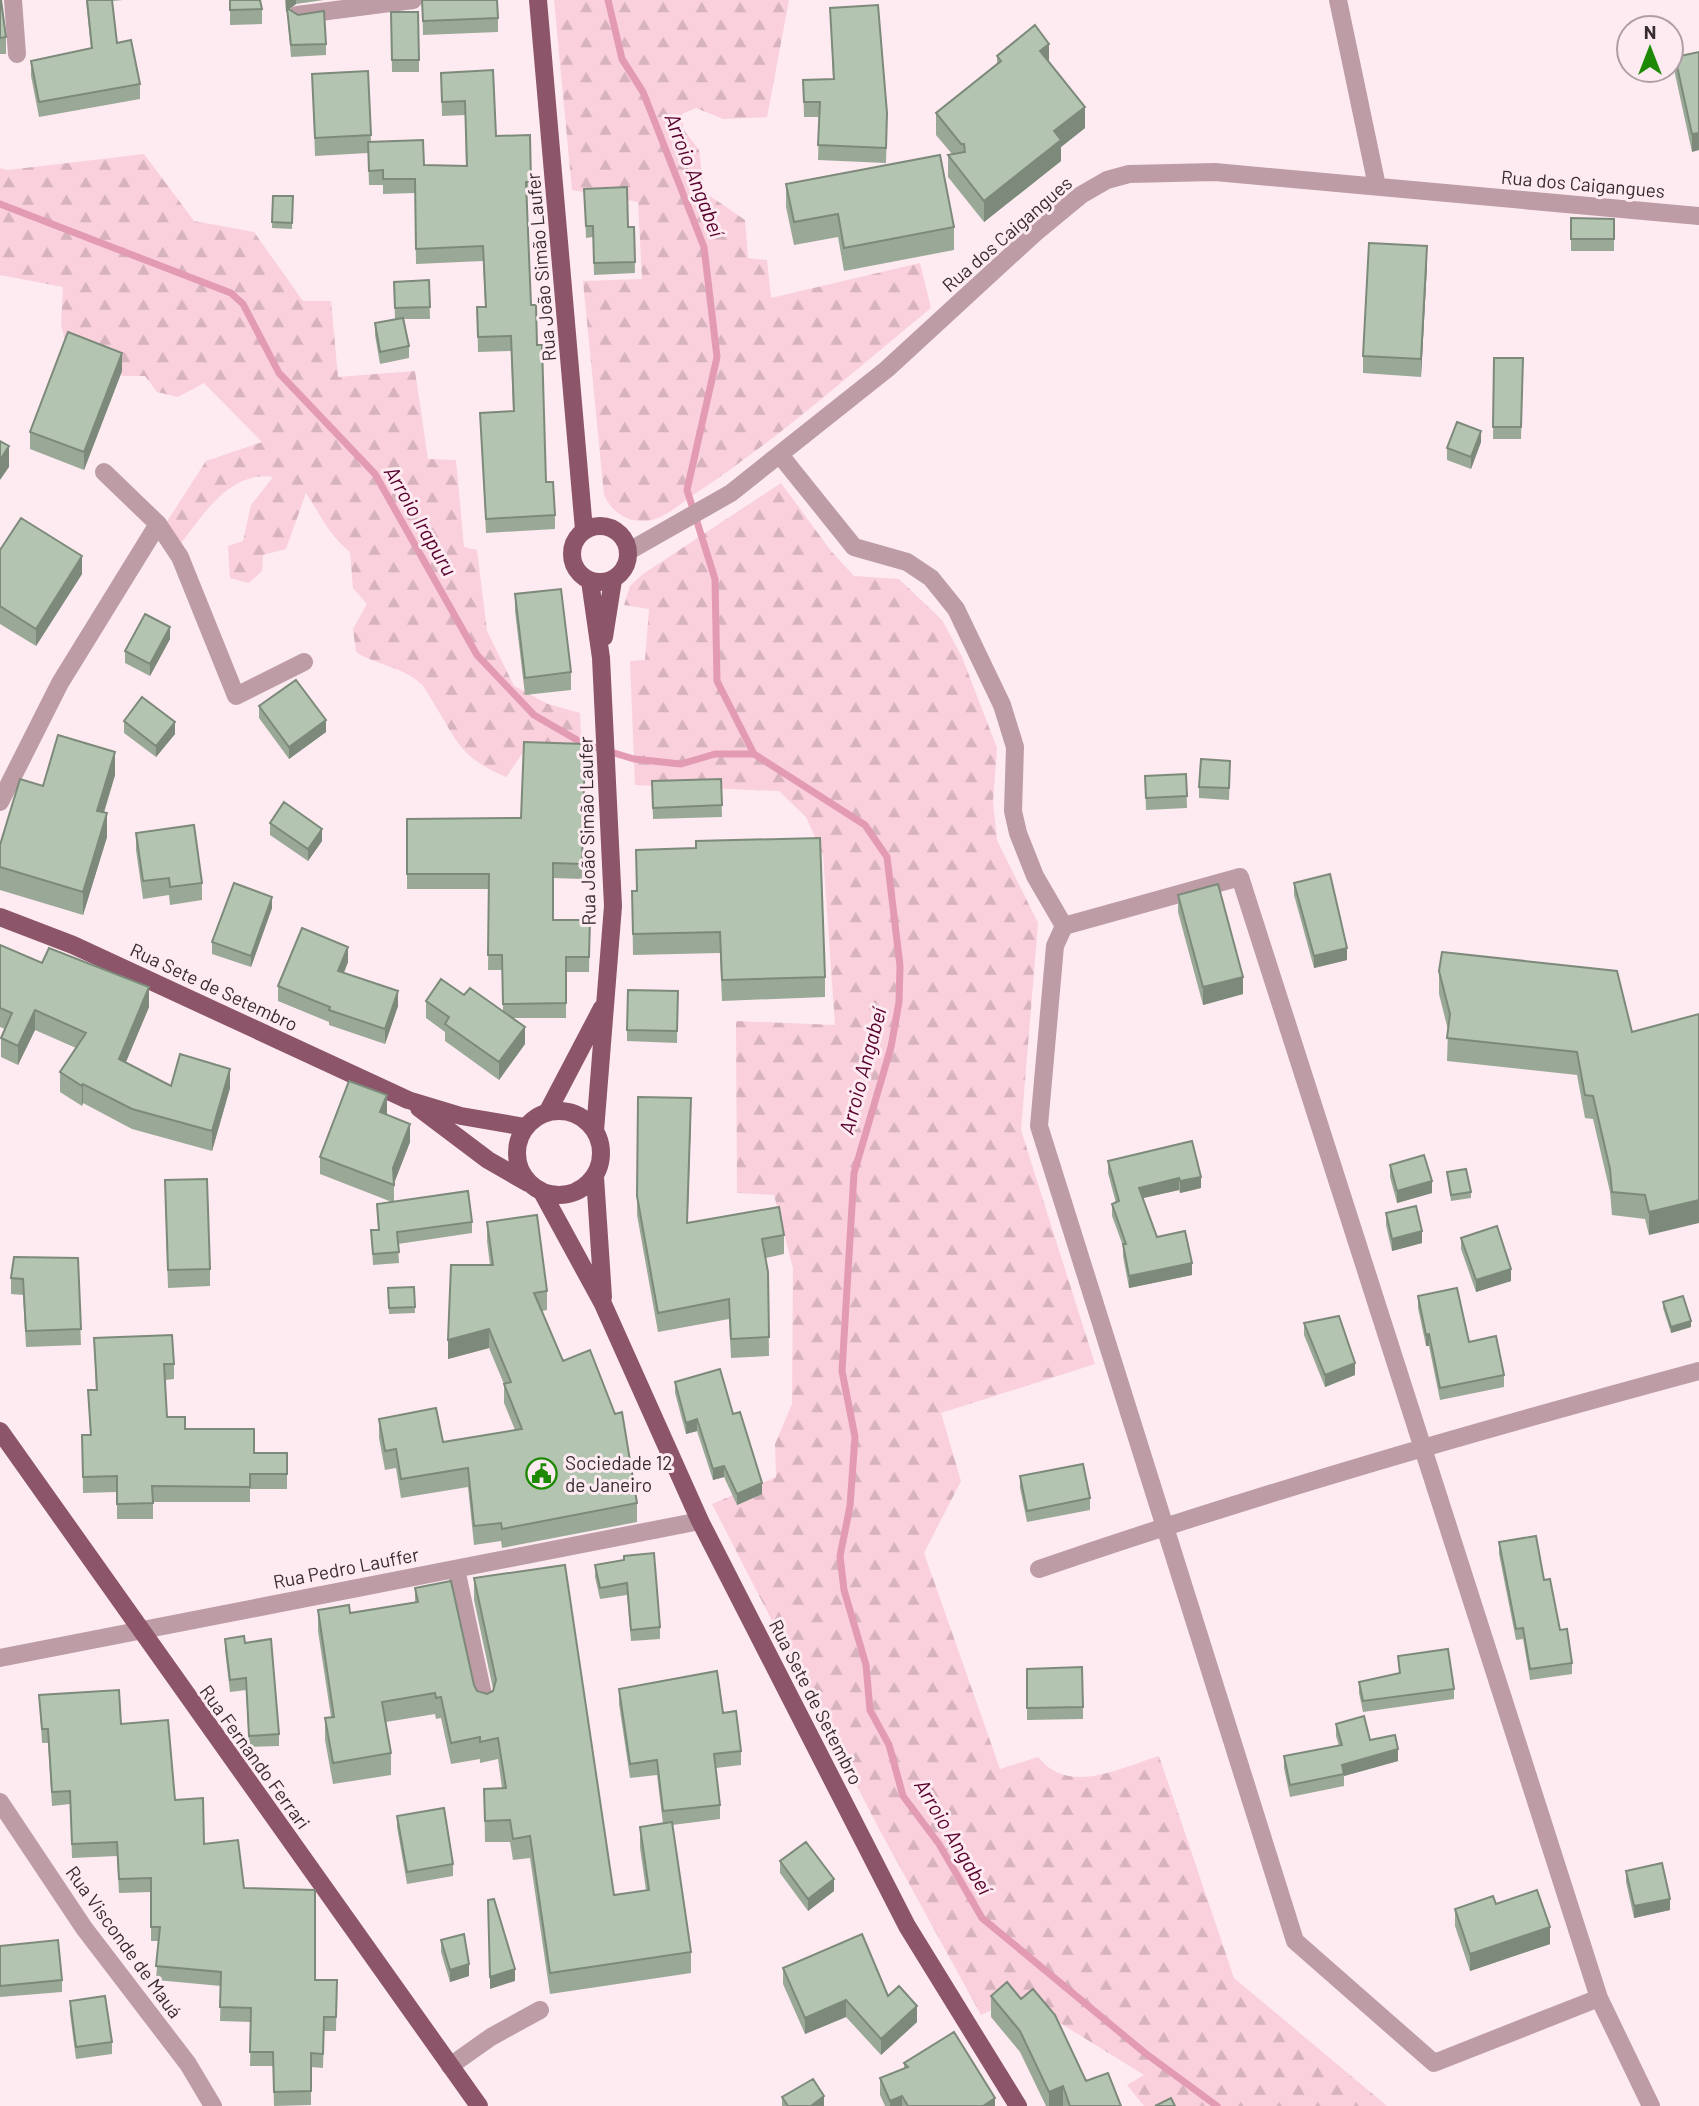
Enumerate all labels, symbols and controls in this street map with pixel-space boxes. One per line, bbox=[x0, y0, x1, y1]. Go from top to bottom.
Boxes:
north arrow bbox=[1615, 14, 1685, 84]
text: N bbox=[1644, 20, 1656, 43]
water label: Arroio Angabeí bbox=[660, 109, 731, 241]
street label: Rua dos Caigangues bbox=[1500, 165, 1666, 202]
street label: Rua dos Caigangues bbox=[937, 171, 1076, 296]
street label: Rua João Simão Laufer bbox=[521, 172, 560, 362]
water label: Arroio Irapuru bbox=[380, 461, 463, 580]
street label: Rua João Simão Laufer bbox=[573, 736, 600, 926]
street label: Rua Sete de Setembro bbox=[127, 938, 302, 1036]
water label: Arroio Angabeí bbox=[833, 1003, 891, 1137]
place label: Sociedade 12 de Janeiro bbox=[565, 1451, 673, 1496]
public building icon: Sociedade 12 de Janeiro bbox=[525, 1457, 559, 1491]
street label: Rua Pedro Lauffer bbox=[271, 1542, 421, 1593]
street label: Rua Sete de Setembro bbox=[765, 1615, 868, 1788]
street label: Rua Fernando Ferrari bbox=[195, 1680, 315, 1833]
water label: Arroio Angabeí bbox=[910, 1774, 999, 1900]
street label: Rua Visconde de Mauá bbox=[61, 1861, 187, 2022]

